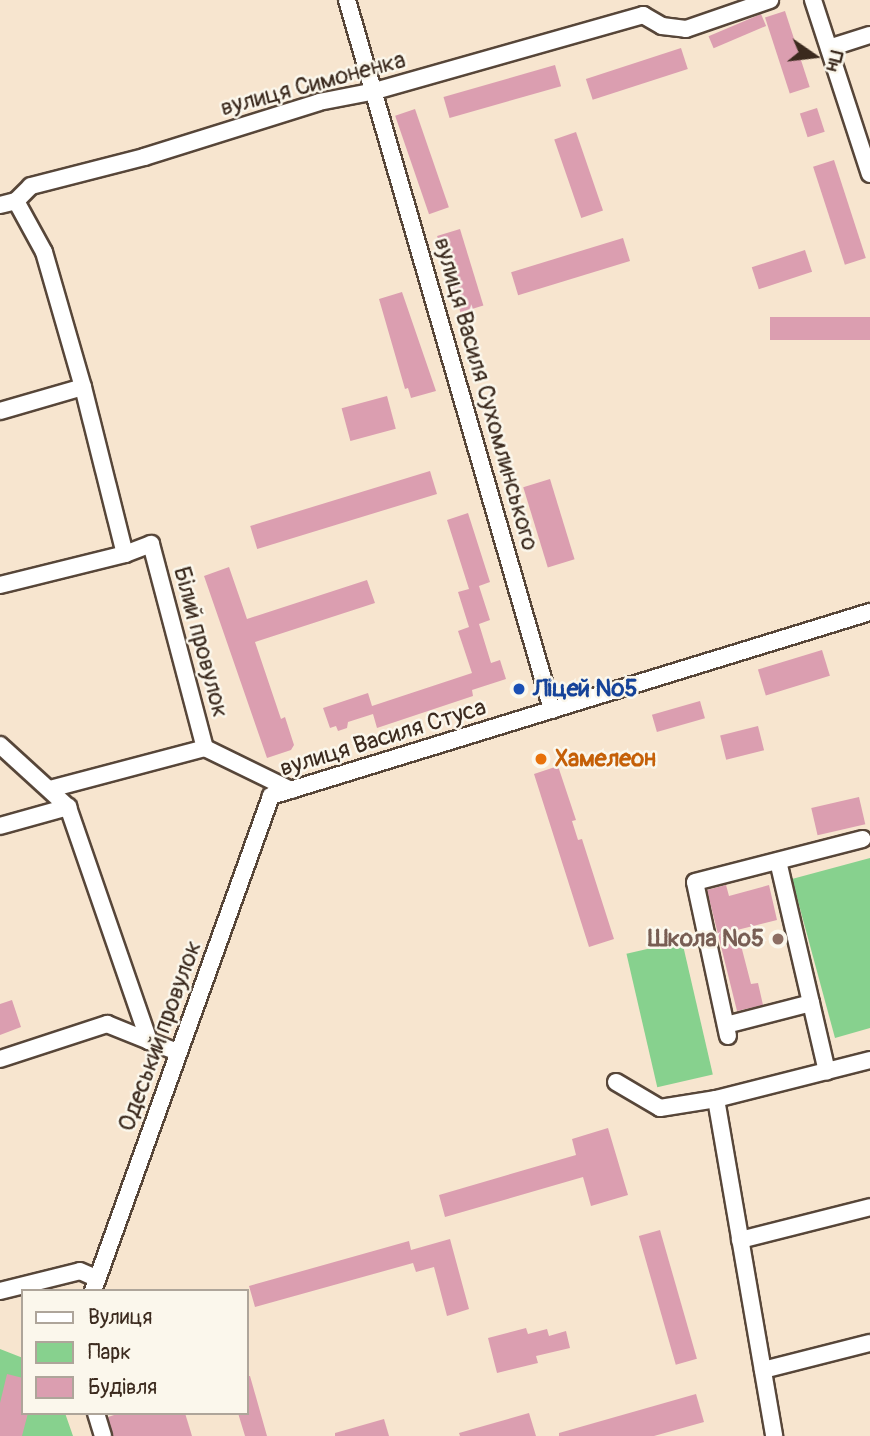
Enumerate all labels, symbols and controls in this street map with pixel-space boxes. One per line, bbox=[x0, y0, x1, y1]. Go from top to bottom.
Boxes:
north arrow bbox=[779, 21, 849, 91]
street label: вулиця Симоненка bbox=[217, 45, 409, 123]
text: Пн bbox=[820, 48, 849, 74]
street label: вулиця Василя Сухомлинського bbox=[427, 234, 545, 554]
street label: Білий провулок bbox=[167, 563, 235, 721]
place label: Ліцей №5 bbox=[533, 675, 637, 703]
marker: Ліцей №5 bbox=[511, 681, 527, 697]
street label: вулиця Василя Стуса bbox=[276, 693, 490, 783]
place label: Хамелеон bbox=[555, 745, 656, 773]
marker: Хамелеон bbox=[533, 751, 549, 767]
place label: Школа №5 bbox=[648, 925, 764, 953]
marker: Школа №5 bbox=[770, 931, 786, 947]
street label: Одеський провулок bbox=[112, 937, 208, 1135]
legend bbox=[21, 1289, 248, 1415]
text: Вулиця bbox=[88, 1304, 152, 1331]
text: Парк bbox=[88, 1339, 131, 1366]
text: Будівля bbox=[88, 1374, 157, 1401]

